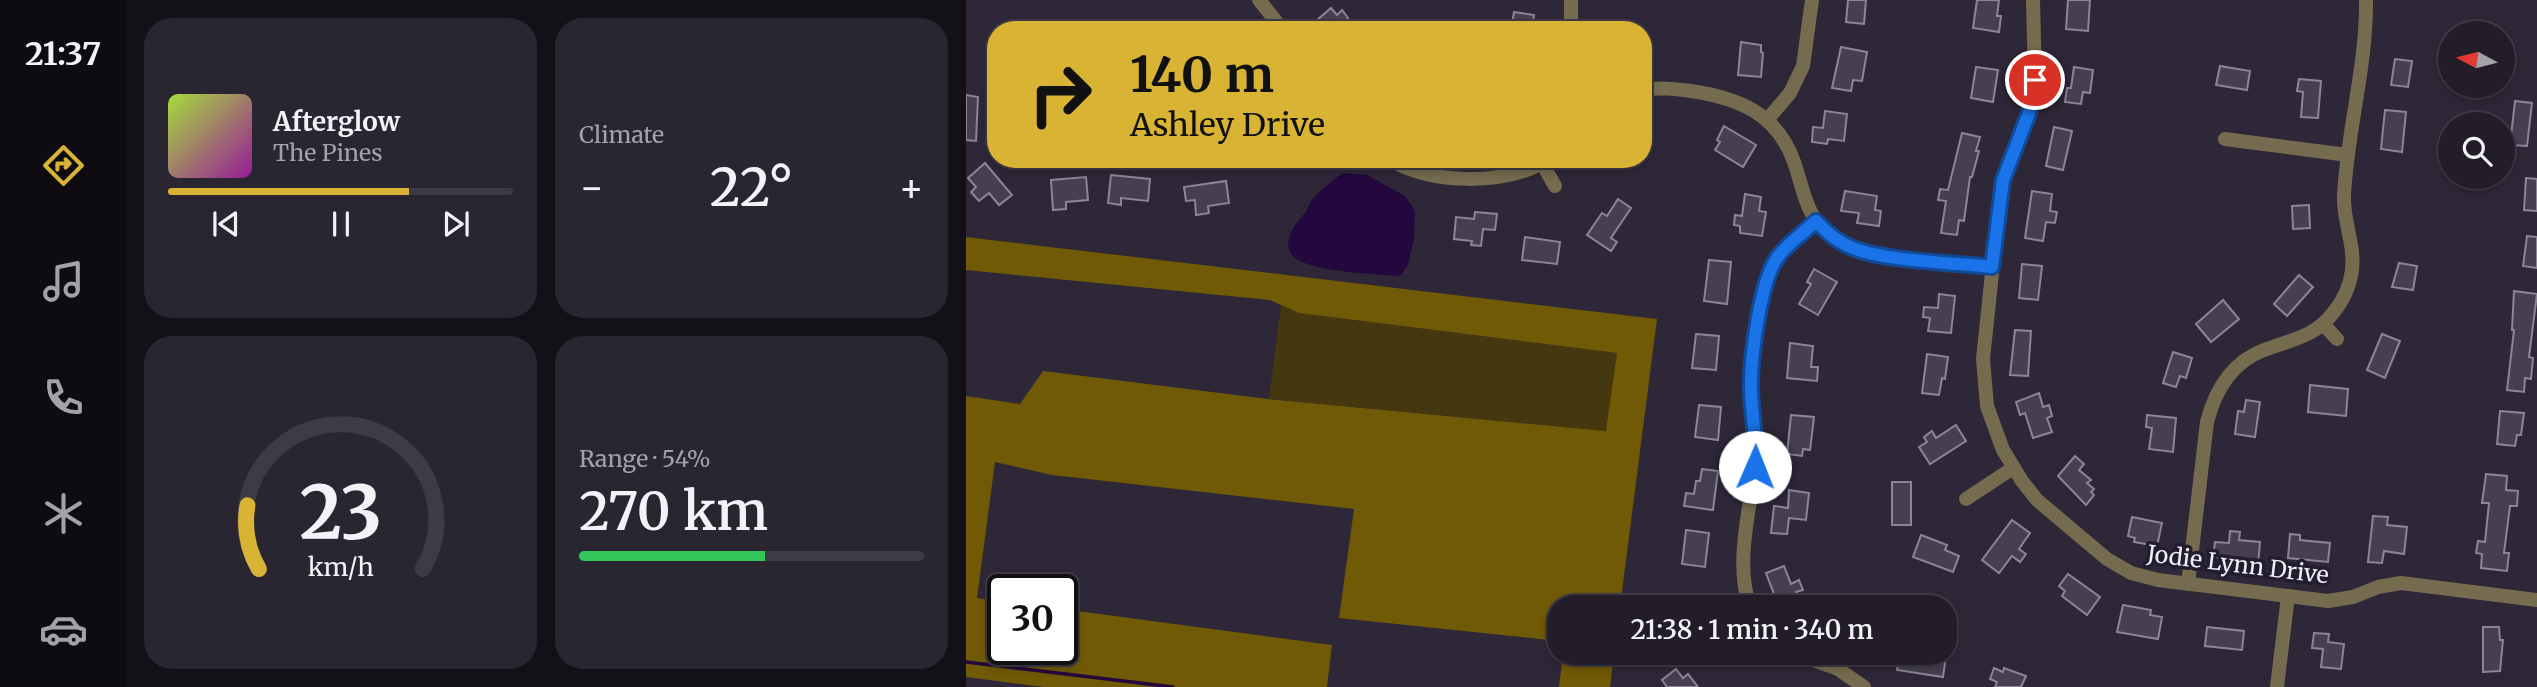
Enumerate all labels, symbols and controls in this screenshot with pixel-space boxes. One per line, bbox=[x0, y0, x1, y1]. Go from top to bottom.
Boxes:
north arrow bbox=[2438, 21, 2515, 98]
map controls bbox=[2438, 21, 2515, 189]
text: 21:37 bbox=[25, 34, 101, 74]
text: 140 m bbox=[1130, 44, 1274, 105]
icon: right bbox=[1015, 49, 1106, 140]
pin bbox=[2005, 50, 2065, 110]
icon: arrive bbox=[2016, 61, 2054, 99]
text: Afterglow bbox=[273, 105, 400, 138]
text: Ashley Drive bbox=[1130, 105, 1325, 145]
button: search bbox=[2438, 112, 2515, 189]
text: Climate bbox=[579, 120, 664, 149]
text: The Pines bbox=[273, 138, 383, 167]
icon: directions bbox=[39, 141, 88, 190]
text: 22° bbox=[710, 155, 793, 220]
text: − bbox=[579, 164, 604, 211]
text: + bbox=[899, 164, 924, 211]
icon: previous bbox=[207, 205, 245, 243]
icon: pause bbox=[322, 205, 360, 243]
icon: next bbox=[437, 205, 475, 243]
icon: music bbox=[39, 257, 88, 306]
icon: phone bbox=[39, 373, 88, 422]
position arrow bbox=[1718, 430, 1792, 504]
text: Range · 54% bbox=[579, 444, 711, 473]
text: 23 bbox=[299, 467, 382, 559]
text: 270 km bbox=[579, 479, 768, 544]
icon: climate bbox=[39, 489, 88, 538]
street label: Jodie Lynn Drive bbox=[2145, 538, 2330, 590]
text: km/h bbox=[307, 550, 374, 582]
speed limit sign: 30 bbox=[987, 574, 1078, 665]
icon: car bbox=[39, 605, 88, 654]
text: 21:38 · 1 min · 340 m bbox=[1630, 613, 1874, 646]

